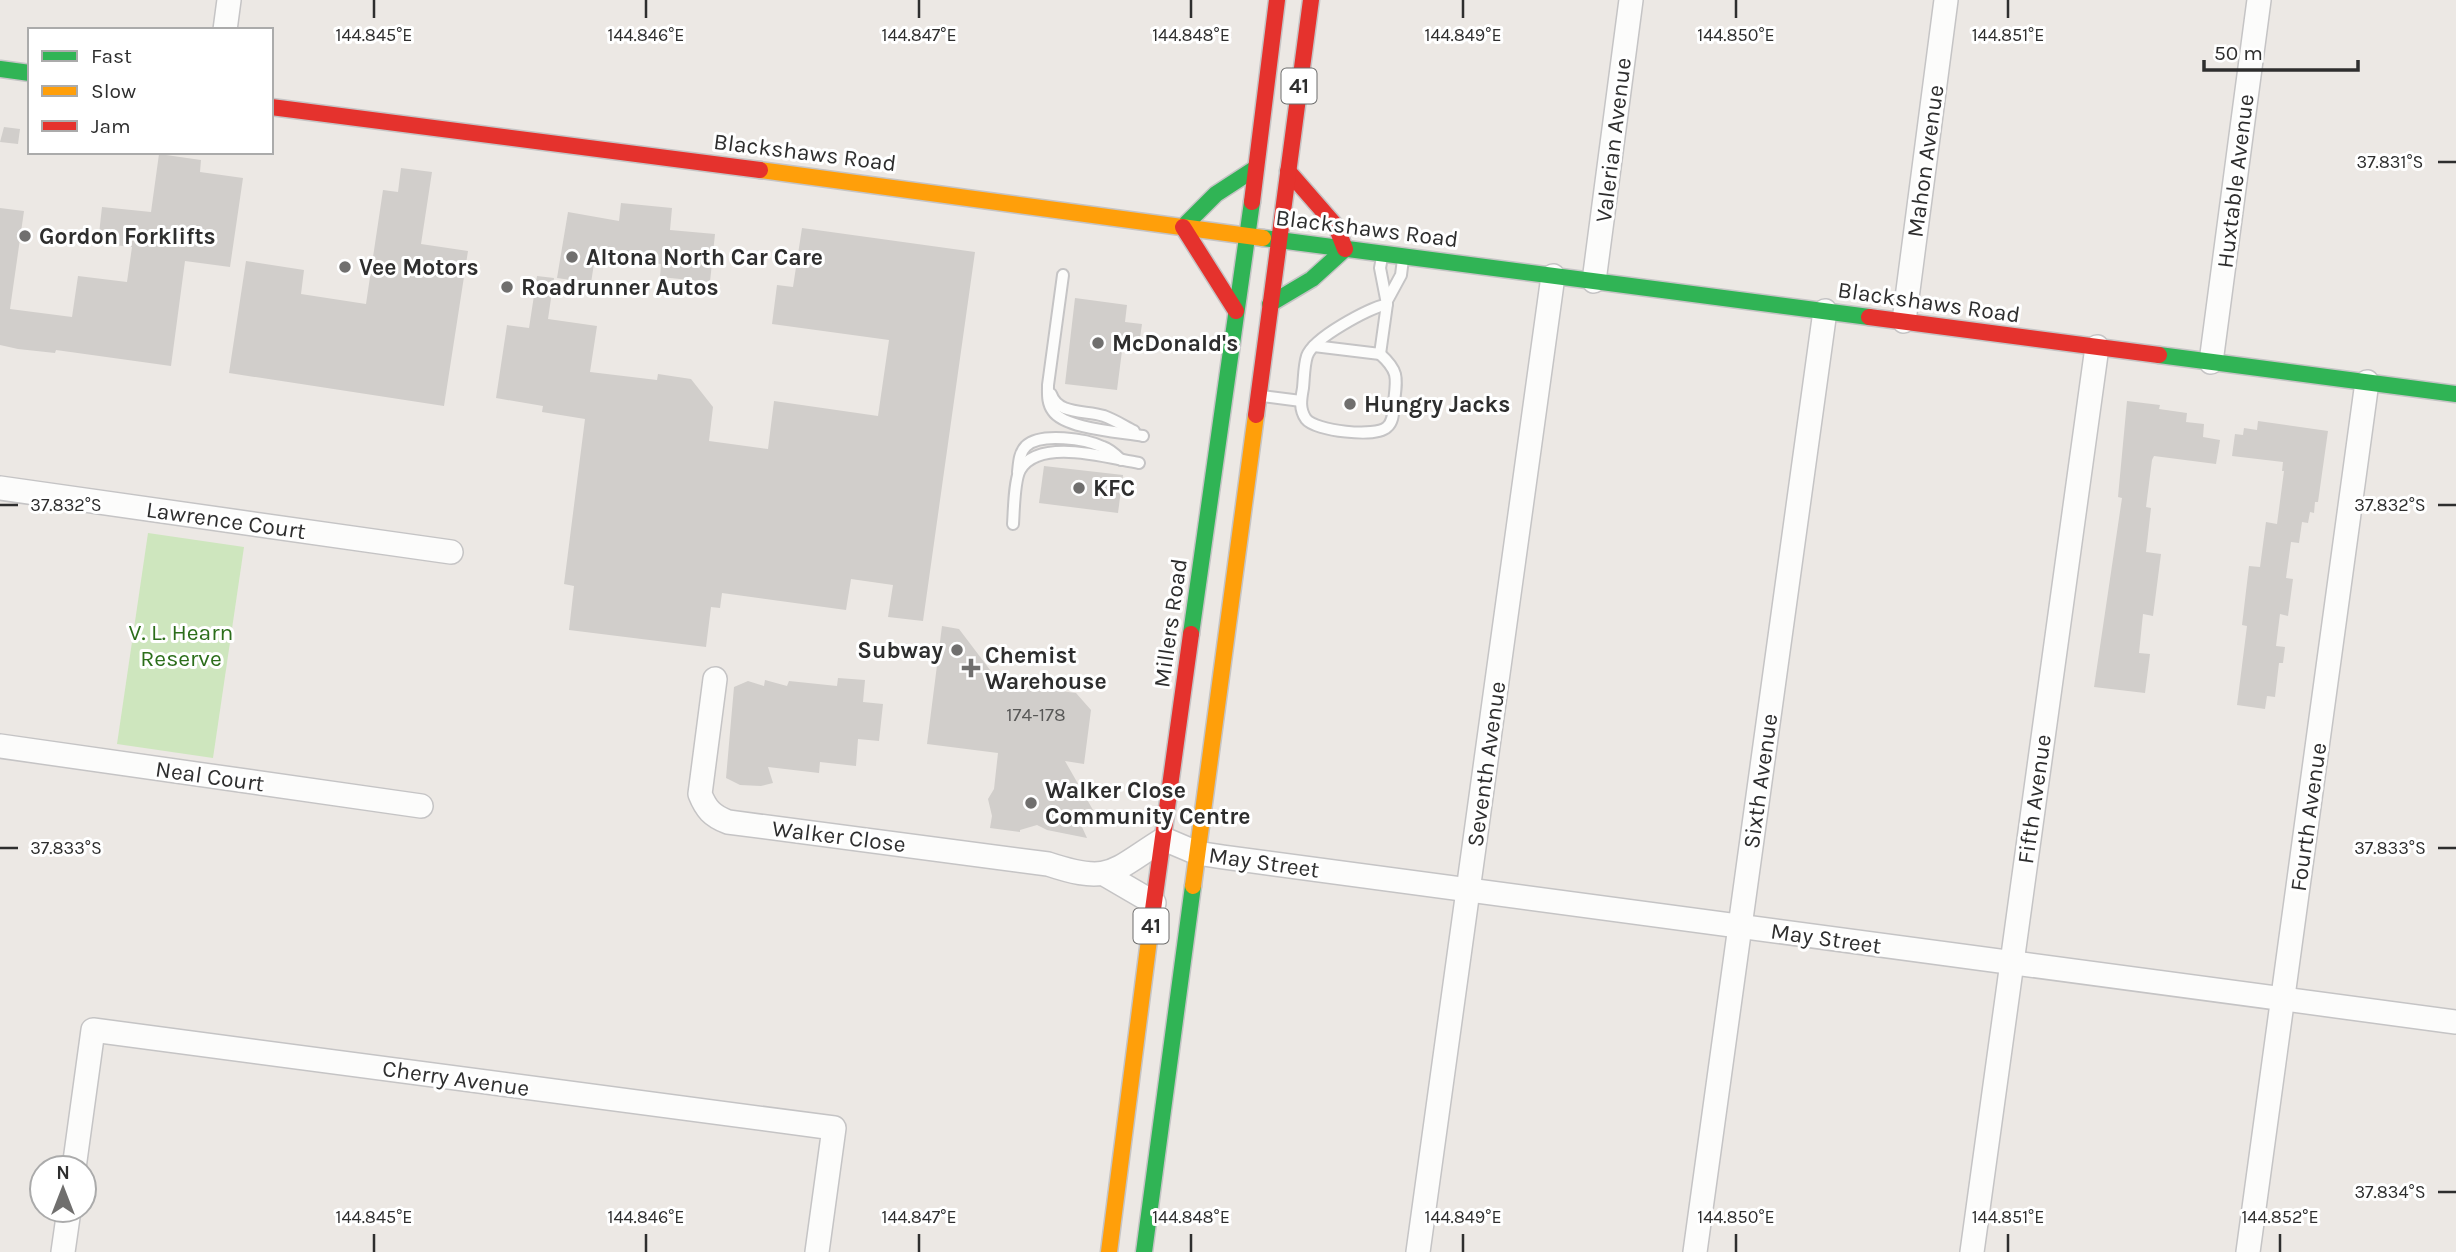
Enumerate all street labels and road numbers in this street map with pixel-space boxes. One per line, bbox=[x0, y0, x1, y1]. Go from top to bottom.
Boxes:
street label: Valerian Avenue bbox=[1590, 56, 1637, 224]
road number: 41 bbox=[1282, 68, 1316, 104]
street label: Mahon Avenue bbox=[1901, 83, 1950, 239]
street label: Huxtable Avenue bbox=[2211, 92, 2260, 270]
street label: Blackshaws Road bbox=[712, 128, 898, 177]
street label: Blackshaws Road bbox=[1274, 204, 1460, 253]
street label: Blackshaws Road bbox=[1836, 276, 2022, 329]
street label: Lawrence Court bbox=[144, 496, 308, 545]
street label: Millers Road bbox=[1148, 557, 1193, 689]
street label: Seventh Avenue bbox=[1462, 680, 1511, 848]
street label: Sixth Avenue bbox=[1738, 712, 1783, 850]
street label: Fifth Avenue bbox=[2012, 733, 2057, 866]
street label: Fourth Avenue bbox=[2285, 741, 2332, 893]
street label: Neal Court bbox=[154, 755, 266, 798]
street label: Walker Close bbox=[771, 815, 907, 858]
street label: May Street bbox=[1207, 841, 1321, 884]
road number: 41 bbox=[1134, 908, 1168, 944]
street label: May Street bbox=[1769, 917, 1883, 960]
street label: Cherry Avenue bbox=[381, 1055, 531, 1102]

